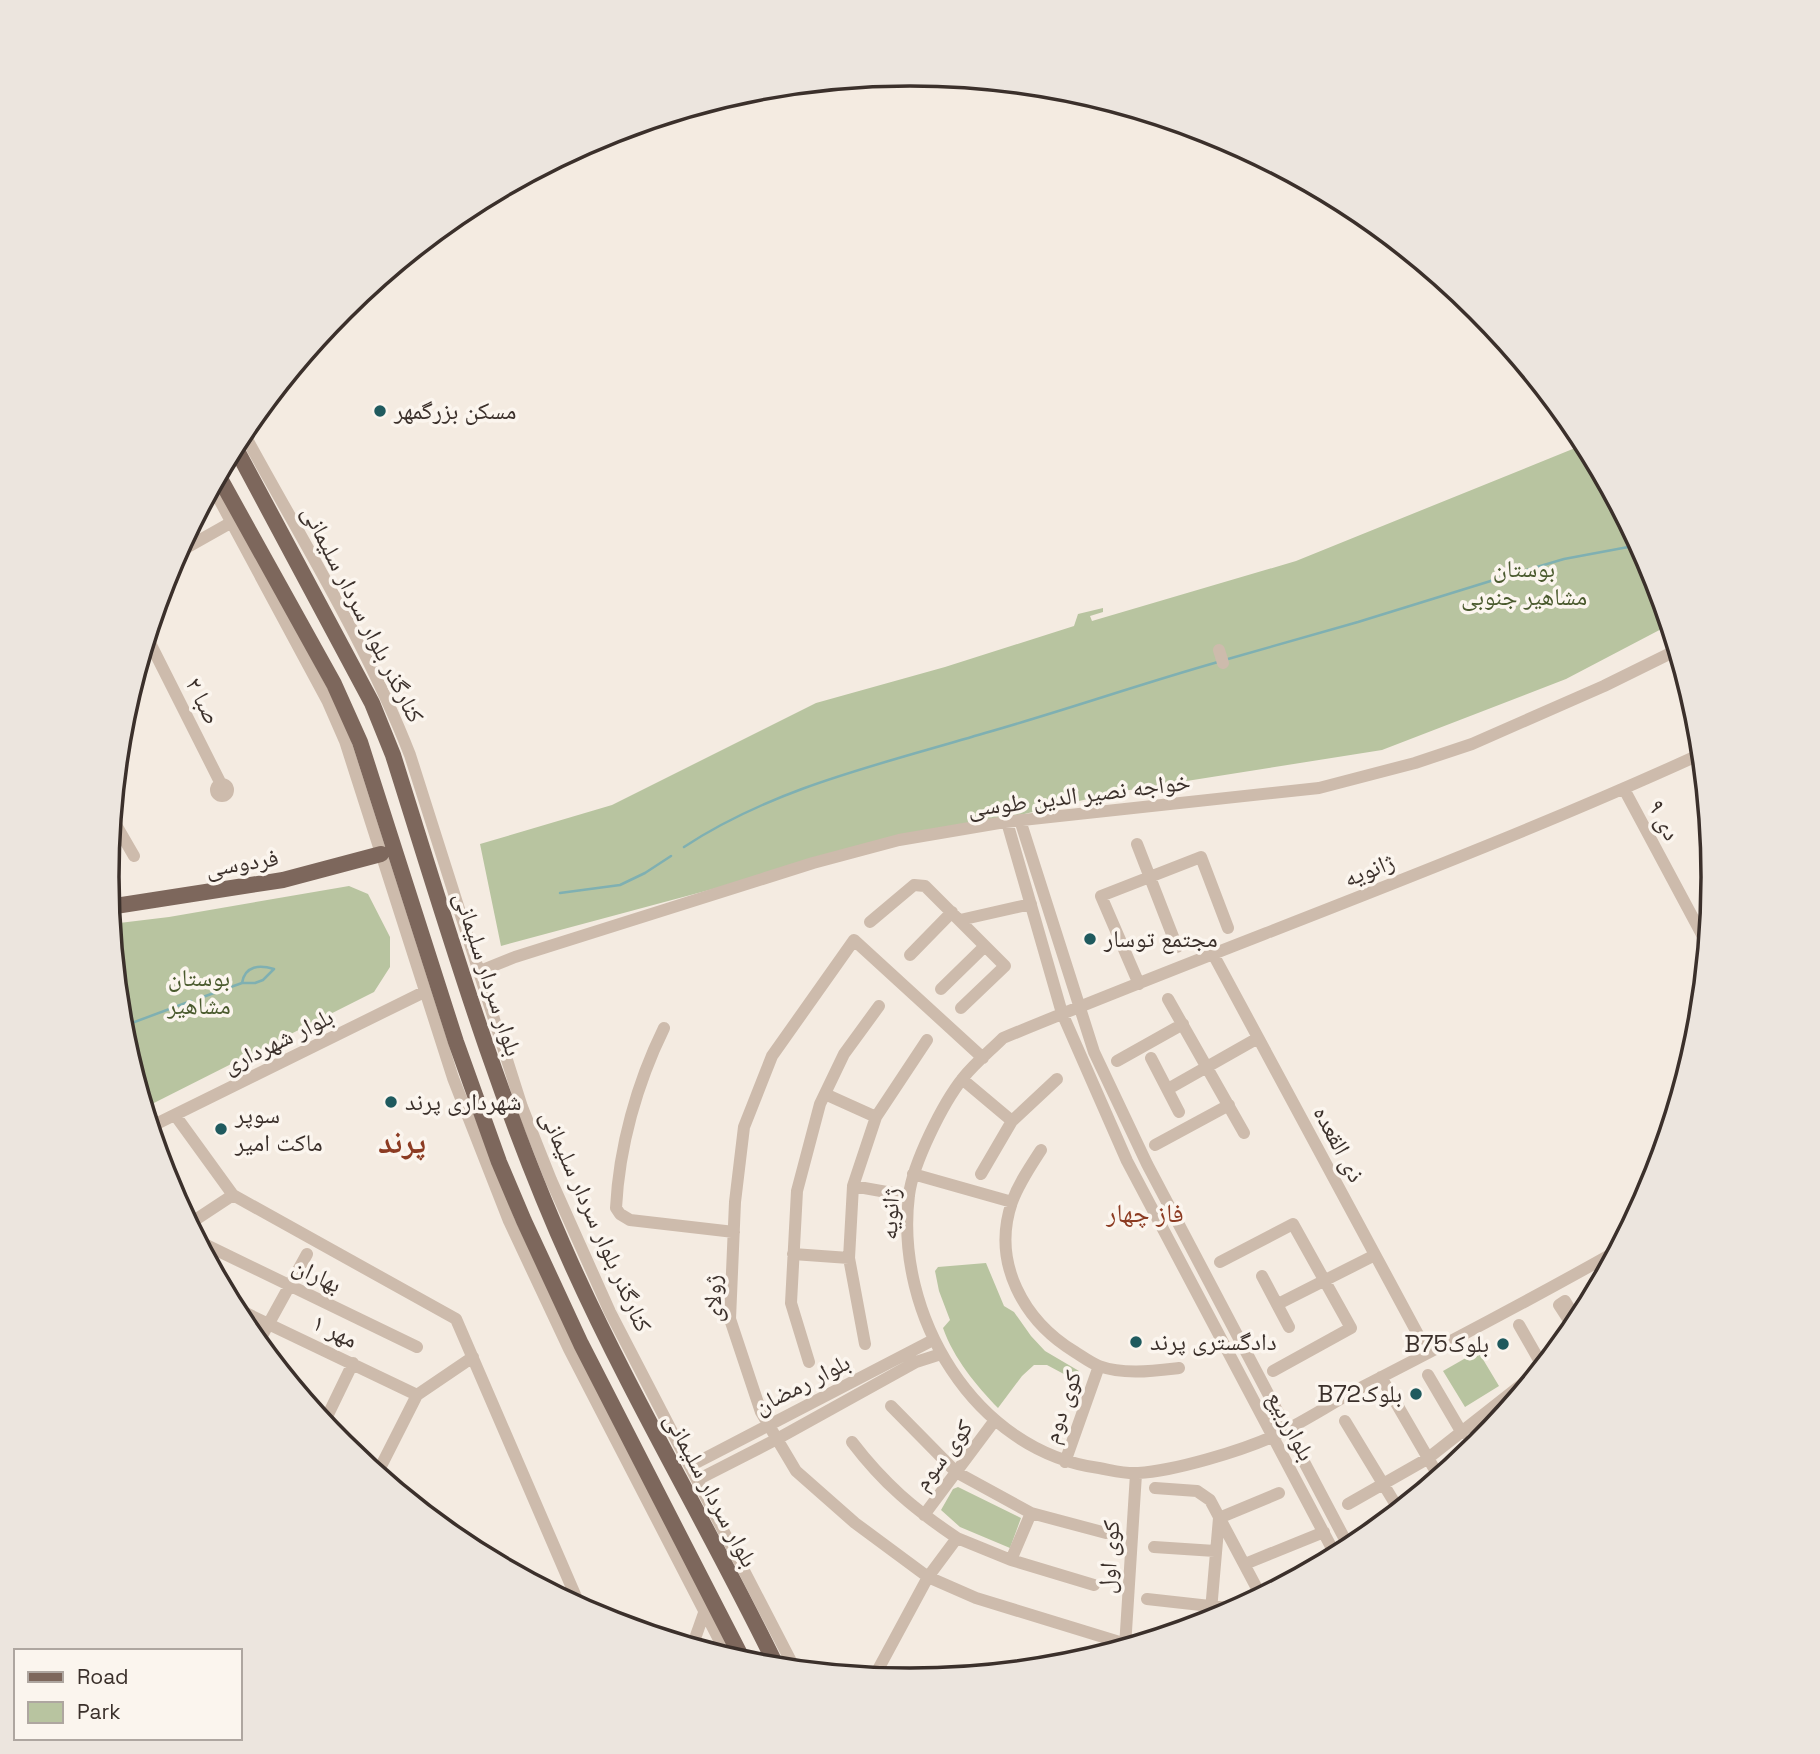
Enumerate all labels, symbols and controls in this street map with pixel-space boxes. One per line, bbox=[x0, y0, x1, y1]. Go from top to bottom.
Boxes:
place label: مسکن بزرگمهر bbox=[393, 395, 516, 426]
marker: مسکن بزرگمهر bbox=[372, 403, 388, 419]
street label: کنارگذر بلوار سردار سلیمانی bbox=[295, 500, 432, 728]
park label: بوستان مشاهیر جنوبی bbox=[1461, 553, 1587, 612]
street label: صبا ۲ bbox=[179, 672, 228, 730]
street label: خواجه نصیر الدین طوسی bbox=[966, 765, 1192, 824]
street label: ۹ دی bbox=[1641, 794, 1688, 845]
street label: فردوسی bbox=[203, 841, 281, 884]
street label: ژانویه bbox=[1339, 845, 1399, 894]
street label: بلوار سردار سلیمانی bbox=[447, 888, 530, 1060]
place label: مجتمع توسار bbox=[1103, 923, 1218, 954]
marker: مجتمع توسار bbox=[1082, 931, 1098, 947]
park label: بوستان مشاهیر bbox=[166, 962, 231, 1021]
street label: بلوار شهرداری bbox=[217, 1000, 338, 1081]
place label: شهرداری پرند bbox=[405, 1086, 521, 1117]
marker: شهرداری پرند bbox=[383, 1094, 399, 1110]
place label: سوپر ماکت امیر bbox=[234, 1099, 323, 1158]
street label: ذی القعده bbox=[1306, 1100, 1372, 1187]
street label: کنارگذر بلوار سردار سلیمانی bbox=[534, 1105, 659, 1337]
marker: سوپر ماکت امیر bbox=[213, 1121, 229, 1137]
district label: پرند bbox=[378, 1122, 426, 1162]
street label: ژانویه bbox=[873, 1187, 906, 1241]
district label: فاز چهار bbox=[1105, 1196, 1184, 1230]
street label: بهاران bbox=[288, 1249, 347, 1300]
street label: ژولای bbox=[696, 1275, 729, 1323]
street label: مهر ۱ bbox=[307, 1306, 363, 1355]
place label: دادگستری پرند bbox=[1150, 1326, 1277, 1357]
place label: B75بلوک bbox=[1404, 1328, 1489, 1359]
marker: دادگستری پرند bbox=[1128, 1334, 1144, 1350]
marker: B75بلوک bbox=[1495, 1336, 1511, 1352]
street label: بلوار رمضان bbox=[748, 1346, 855, 1421]
street label: کوی دوم bbox=[1035, 1366, 1089, 1448]
place label: B72بلوک bbox=[1317, 1378, 1402, 1409]
street label: بلوارربیع bbox=[1260, 1386, 1323, 1466]
marker: B72بلوک bbox=[1408, 1386, 1424, 1402]
street label: بلوار سردار سلیمانی bbox=[658, 1407, 765, 1572]
street label: کوی سوم bbox=[906, 1413, 980, 1497]
street label: کوی اول bbox=[1090, 1519, 1127, 1595]
legend bbox=[14, 1649, 242, 1740]
text: Road bbox=[77, 1663, 129, 1690]
text: Park bbox=[77, 1698, 121, 1725]

